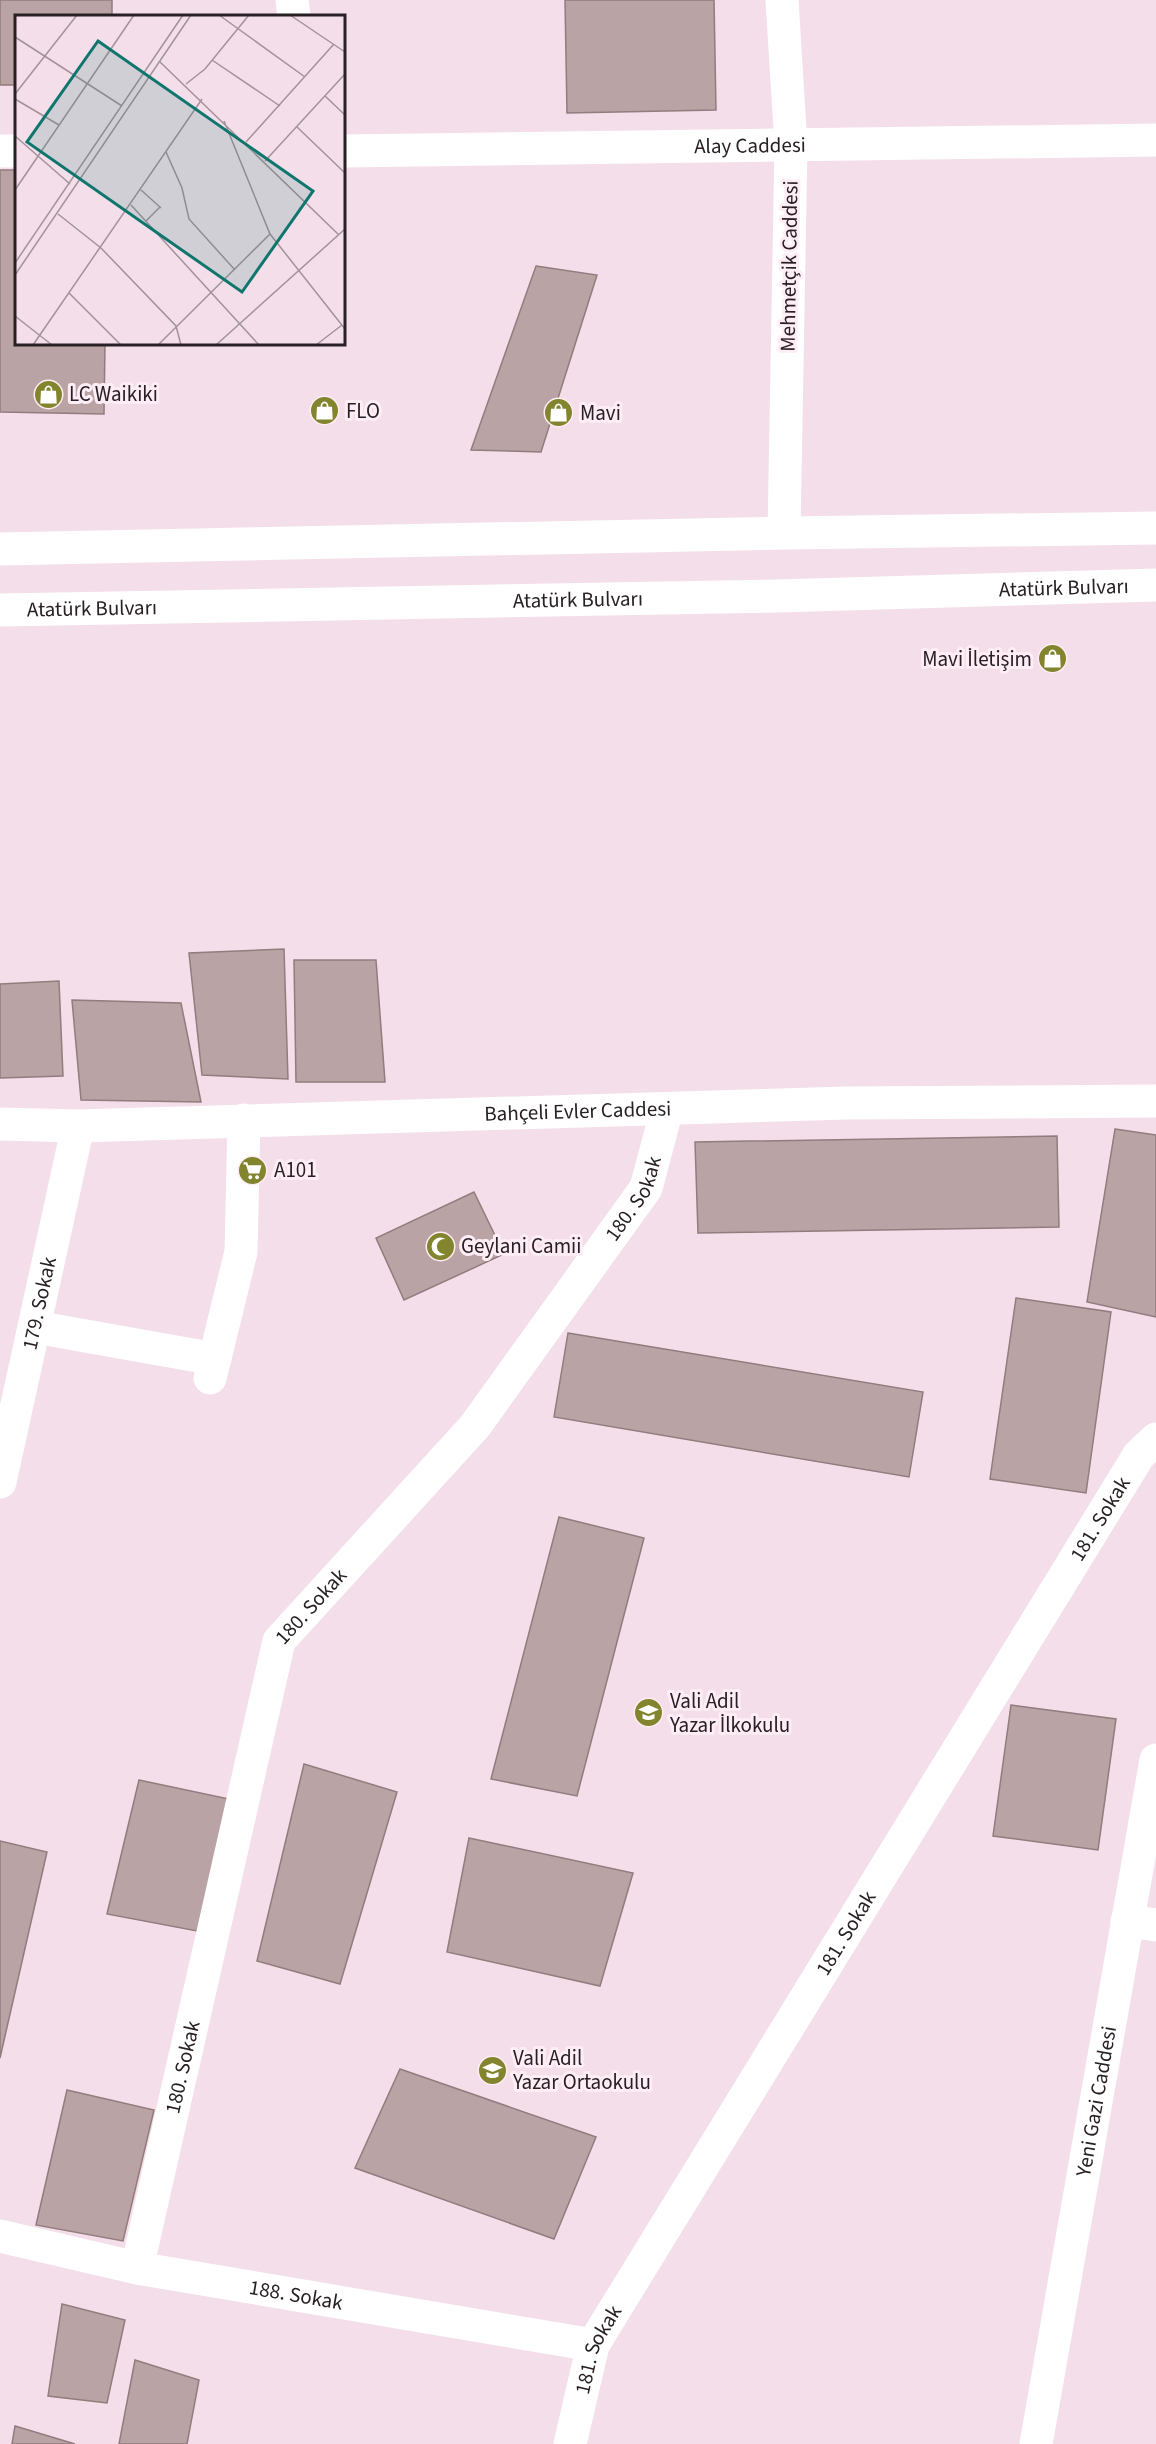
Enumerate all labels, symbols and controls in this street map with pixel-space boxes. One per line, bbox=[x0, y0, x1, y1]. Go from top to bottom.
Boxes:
inset map bbox=[15, 15, 345, 345]
street label: Alay Caddesi bbox=[694, 130, 806, 161]
street label: Mehmetçik Caddesi bbox=[773, 180, 805, 352]
shop icon: LC Waikiki bbox=[32, 378, 64, 410]
place label: LC Waikiki bbox=[69, 379, 158, 409]
shop icon: FLO bbox=[309, 395, 341, 427]
place label: FLO bbox=[346, 396, 380, 426]
shop icon: Mavi bbox=[543, 397, 575, 429]
place label: Mavi bbox=[580, 398, 621, 428]
street label: Atatürk Bulvarı bbox=[998, 571, 1129, 605]
street label: Atatürk Bulvarı bbox=[513, 583, 643, 616]
street label: Atatürk Bulvarı bbox=[27, 592, 157, 625]
shop icon: Mavi İletişim bbox=[1037, 643, 1069, 675]
place label: Mavi İletişim bbox=[922, 644, 1032, 674]
street label: Bahçeli Evler Caddesi bbox=[484, 1093, 672, 1129]
street label: 180. Sokak bbox=[598, 1152, 669, 1247]
supermarket icon: A101 bbox=[237, 1154, 269, 1186]
place label: A101 bbox=[274, 1155, 317, 1185]
mosque icon: Geylani Camii bbox=[424, 1230, 456, 1262]
place label: Geylani Camii bbox=[461, 1231, 581, 1261]
street label: 179. Sokak bbox=[14, 1253, 64, 1353]
street label: 181. Sokak bbox=[1062, 1470, 1138, 1567]
street label: 180. Sokak bbox=[268, 1561, 354, 1651]
place label: Vali Adil Yazar İlkokulu bbox=[669, 1686, 790, 1740]
school or university icon: Vali Adil Yazar İlkokulu bbox=[633, 1697, 665, 1729]
street label: 181. Sokak bbox=[808, 1884, 884, 1981]
street label: 180. Sokak bbox=[157, 2017, 208, 2117]
street label: Yeni Gazi Caddesi bbox=[1068, 2023, 1124, 2180]
place label: Vali Adil Yazar Ortaokulu bbox=[512, 2043, 651, 2097]
school or university icon: Vali Adil Yazar Ortaokulu bbox=[476, 2054, 508, 2086]
street label: 188. Sokak bbox=[247, 2272, 346, 2318]
street label: 181. Sokak bbox=[567, 2299, 629, 2397]

